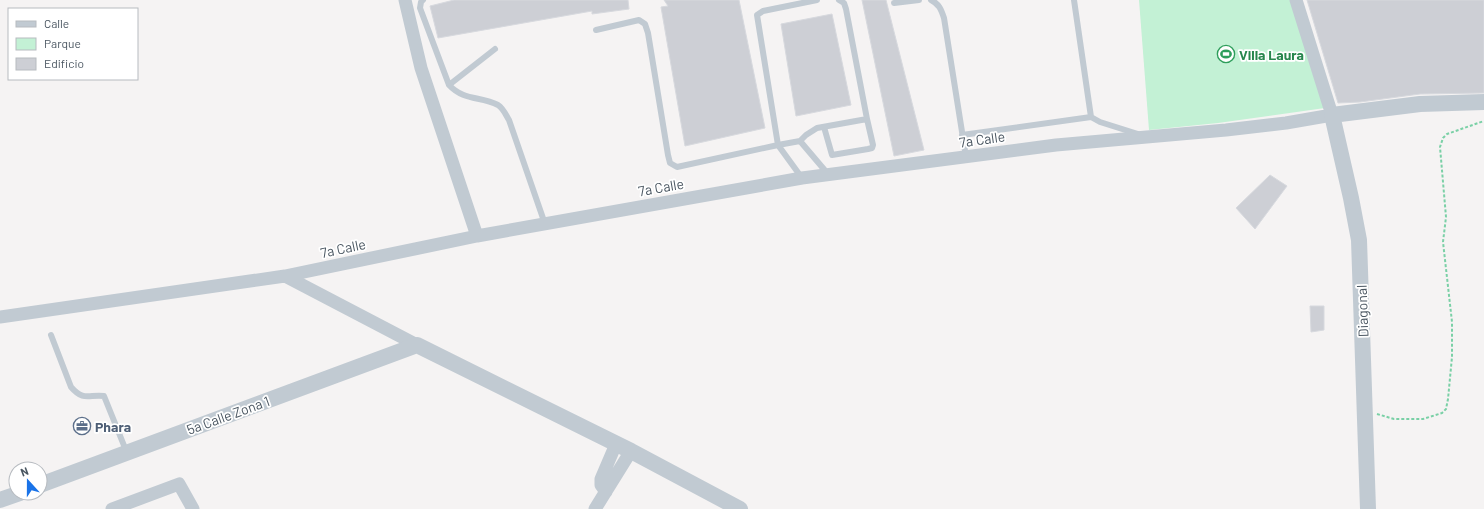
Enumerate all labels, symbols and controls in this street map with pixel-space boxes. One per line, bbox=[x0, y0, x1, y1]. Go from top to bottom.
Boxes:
legend bbox=[8, 8, 138, 80]
text: Calle bbox=[44, 16, 69, 30]
text: Parque bbox=[44, 36, 81, 50]
sports icon: Villa Laura bbox=[1216, 44, 1236, 64]
place label: Villa Laura bbox=[1239, 46, 1304, 63]
text: Edificio bbox=[44, 56, 84, 70]
street label: 7a Calle bbox=[958, 127, 1006, 151]
street label: 7a Calle bbox=[637, 175, 685, 199]
street label: 7a Calle bbox=[319, 235, 367, 261]
street label: Diagonal bbox=[1353, 285, 1371, 337]
street label: 5a Calle Zona 1 bbox=[184, 392, 272, 438]
office icon: Phara bbox=[72, 416, 92, 436]
place label: Phara bbox=[95, 418, 131, 435]
north arrow bbox=[8, 461, 48, 501]
text: N bbox=[18, 464, 30, 479]

